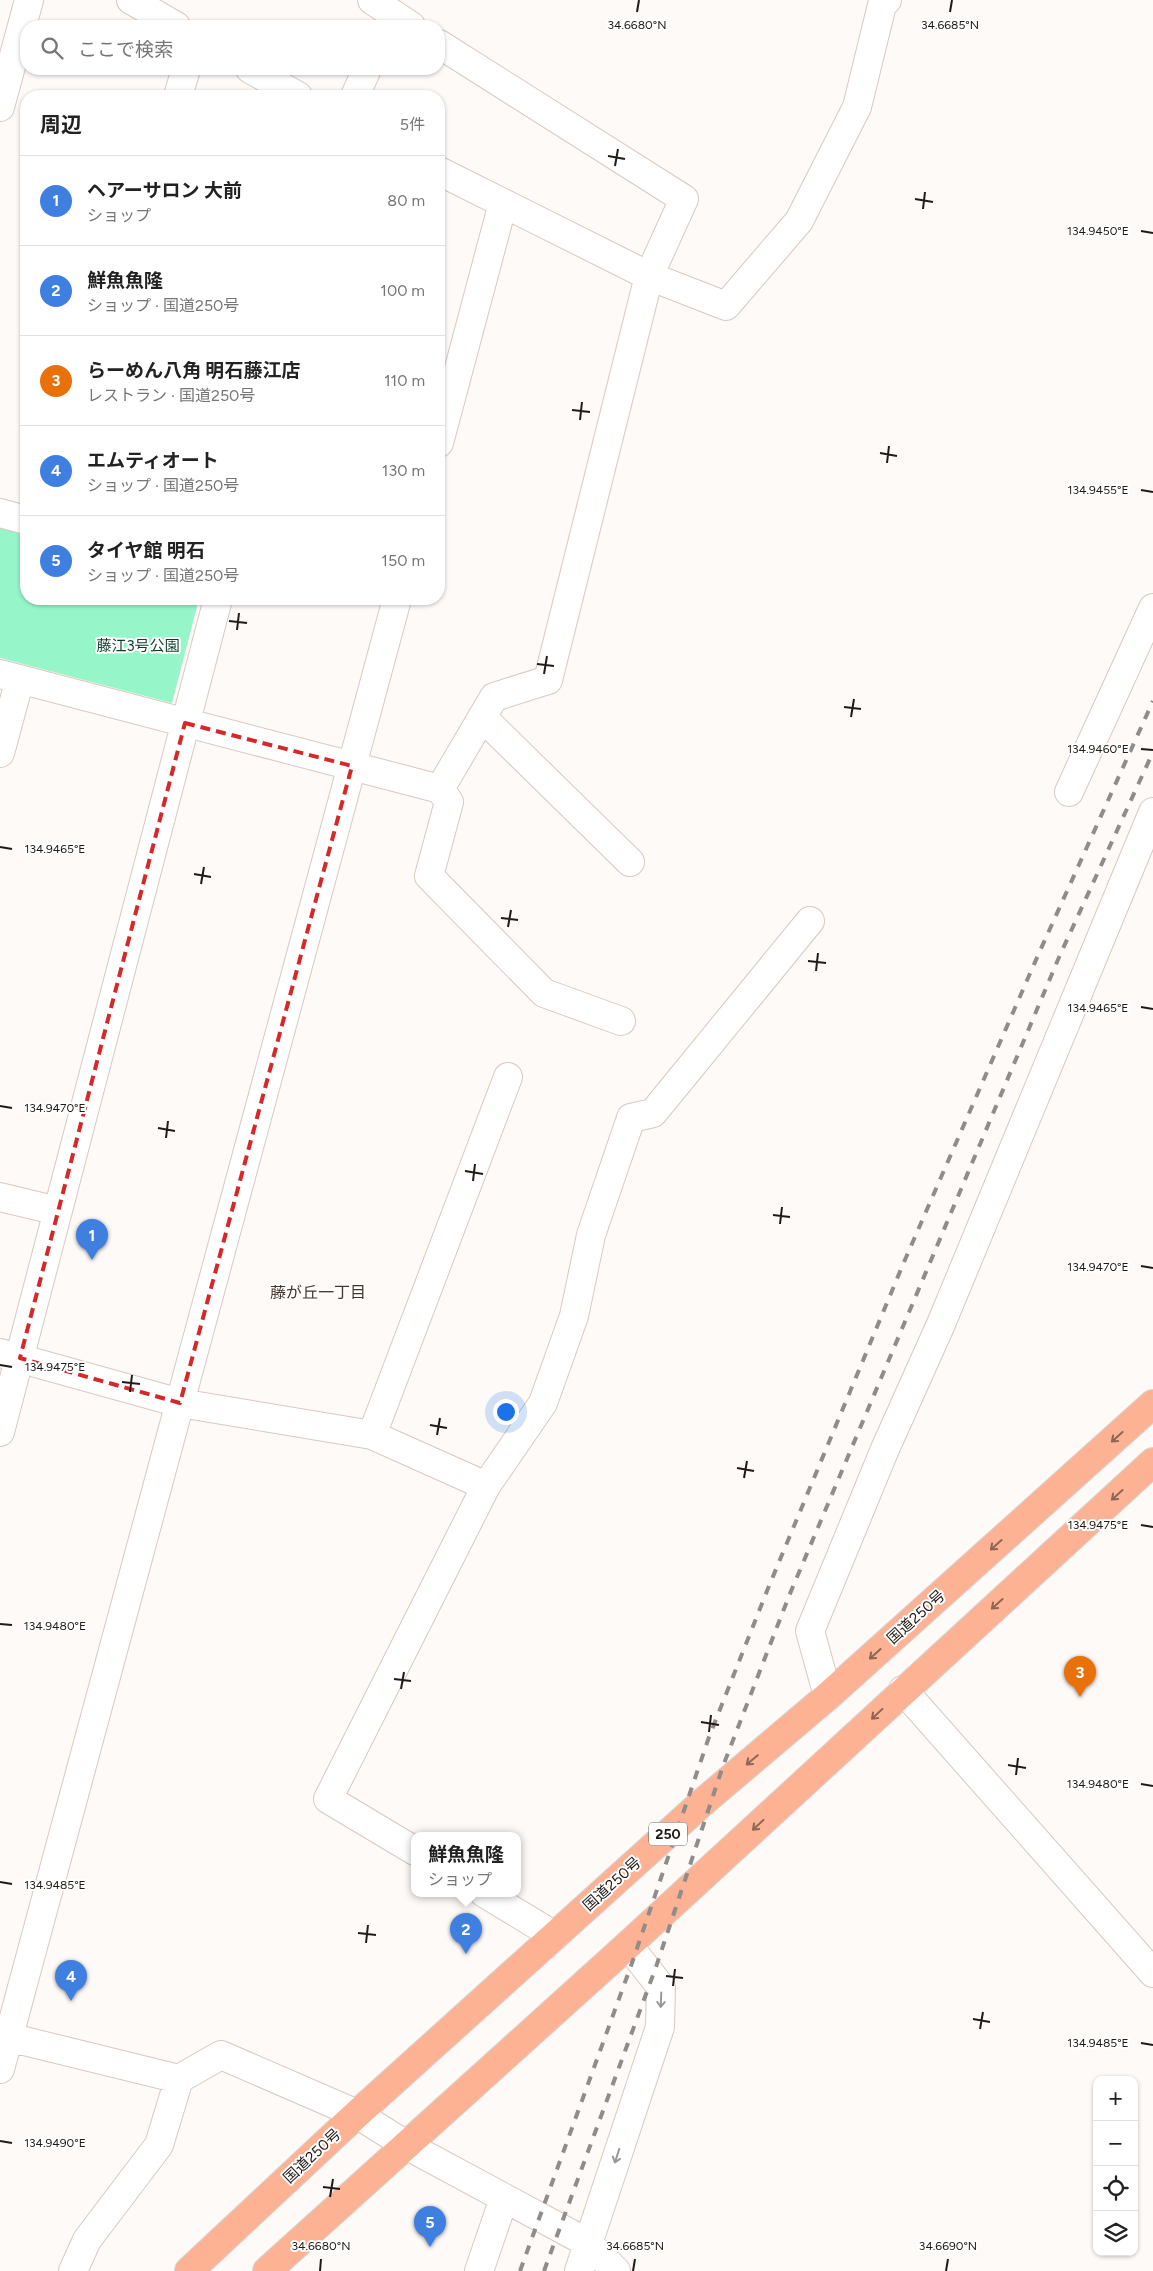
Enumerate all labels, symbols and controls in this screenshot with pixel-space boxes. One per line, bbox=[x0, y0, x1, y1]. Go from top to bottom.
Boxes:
text: 34.6680°N bbox=[608, 18, 666, 32]
text: 34.6685°N bbox=[921, 18, 979, 32]
search box bbox=[20, 20, 445, 75]
icon: search bbox=[38, 34, 66, 62]
text: ここで検索 bbox=[78, 38, 173, 61]
text: 周辺 bbox=[40, 112, 82, 137]
text: 5件 bbox=[400, 115, 425, 134]
text: ヘアーサロン 大前 bbox=[87, 179, 242, 202]
text: 1 bbox=[53, 191, 59, 210]
text: 80 m bbox=[387, 191, 425, 210]
text: ショップ bbox=[87, 206, 151, 225]
text: 134.9450°E bbox=[1067, 224, 1129, 238]
text: 鮮魚魚隆 bbox=[87, 269, 163, 292]
text: 2 bbox=[51, 281, 61, 300]
text: 100 m bbox=[380, 281, 425, 300]
text: ショップ · 国道250号 bbox=[87, 296, 239, 315]
text: らーめん八角 明石藤江店 bbox=[87, 359, 301, 382]
text: 3 bbox=[52, 371, 60, 390]
text: 110 m bbox=[384, 371, 425, 390]
text: レストラン · 国道250号 bbox=[87, 386, 255, 405]
text: エムティオート bbox=[87, 449, 219, 472]
text: 4 bbox=[51, 461, 61, 480]
text: 130 m bbox=[382, 461, 425, 480]
text: ショップ · 国道250号 bbox=[87, 476, 239, 495]
text: 134.9455°E bbox=[1067, 483, 1129, 497]
text: タイヤ館 明石 bbox=[87, 539, 205, 562]
text: 5 bbox=[51, 551, 61, 570]
text: 150 m bbox=[381, 551, 425, 570]
text: ショップ · 国道250号 bbox=[87, 566, 239, 585]
park label: 藤江3号公園 bbox=[96, 637, 180, 655]
text: 134.9460°E bbox=[1067, 742, 1129, 756]
text: 134.9465°E bbox=[25, 842, 85, 856]
text: 134.9465°E bbox=[1068, 1001, 1128, 1015]
text: 134.9470°E bbox=[24, 1101, 86, 1115]
pin: 1 bbox=[76, 1219, 108, 1260]
text: 134.9470°E bbox=[1067, 1260, 1129, 1274]
district label: 藤が丘一丁目 bbox=[270, 1283, 366, 1302]
text: 134.9475°E bbox=[25, 1360, 85, 1374]
your location bbox=[493, 1399, 519, 1425]
one-way arrow bbox=[1110, 1431, 1123, 1443]
one-way arrow bbox=[1111, 1489, 1123, 1501]
text: 134.9475°E bbox=[1068, 1518, 1128, 1532]
one-way arrow bbox=[989, 1539, 1002, 1551]
street label: 国道250号 bbox=[883, 1586, 949, 1648]
one-way arrow bbox=[991, 1598, 1003, 1610]
text: 134.9480°E bbox=[24, 1619, 86, 1633]
one-way arrow bbox=[868, 1648, 881, 1660]
pin: 3 bbox=[1064, 1656, 1096, 1697]
one-way arrow bbox=[871, 1708, 884, 1720]
one-way arrow bbox=[746, 1755, 759, 1766]
text: 134.9480°E bbox=[1067, 1777, 1129, 1791]
one-way arrow bbox=[752, 1819, 764, 1831]
road number: 250 bbox=[649, 1822, 687, 1846]
popup bbox=[411, 1832, 521, 1897]
text: 鮮魚魚隆 bbox=[428, 1843, 504, 1866]
street label: 国道250号 bbox=[579, 1853, 645, 1915]
text: ショップ bbox=[428, 1870, 492, 1889]
text: 134.9485°E bbox=[24, 1878, 86, 1892]
pin: 2 bbox=[450, 1913, 482, 1954]
pin: 4 bbox=[55, 1960, 87, 2001]
one-way arrow bbox=[656, 1992, 665, 2008]
text: 134.9485°E bbox=[1067, 2036, 1129, 2050]
map controls bbox=[1093, 2076, 1138, 2256]
button: + bbox=[1093, 2076, 1138, 2121]
button: − bbox=[1093, 2121, 1138, 2166]
street label: 国道250号 bbox=[280, 2125, 344, 2187]
text: 134.9490°E bbox=[24, 2136, 86, 2150]
one-way arrow bbox=[612, 2147, 621, 2163]
button: locate bbox=[1093, 2166, 1138, 2211]
pin: 5 bbox=[414, 2206, 446, 2247]
button: layers bbox=[1093, 2211, 1138, 2256]
text: 34.6680°N bbox=[292, 2239, 350, 2253]
text: 34.6685°N bbox=[606, 2239, 664, 2253]
text: 34.6690°N bbox=[919, 2239, 977, 2253]

